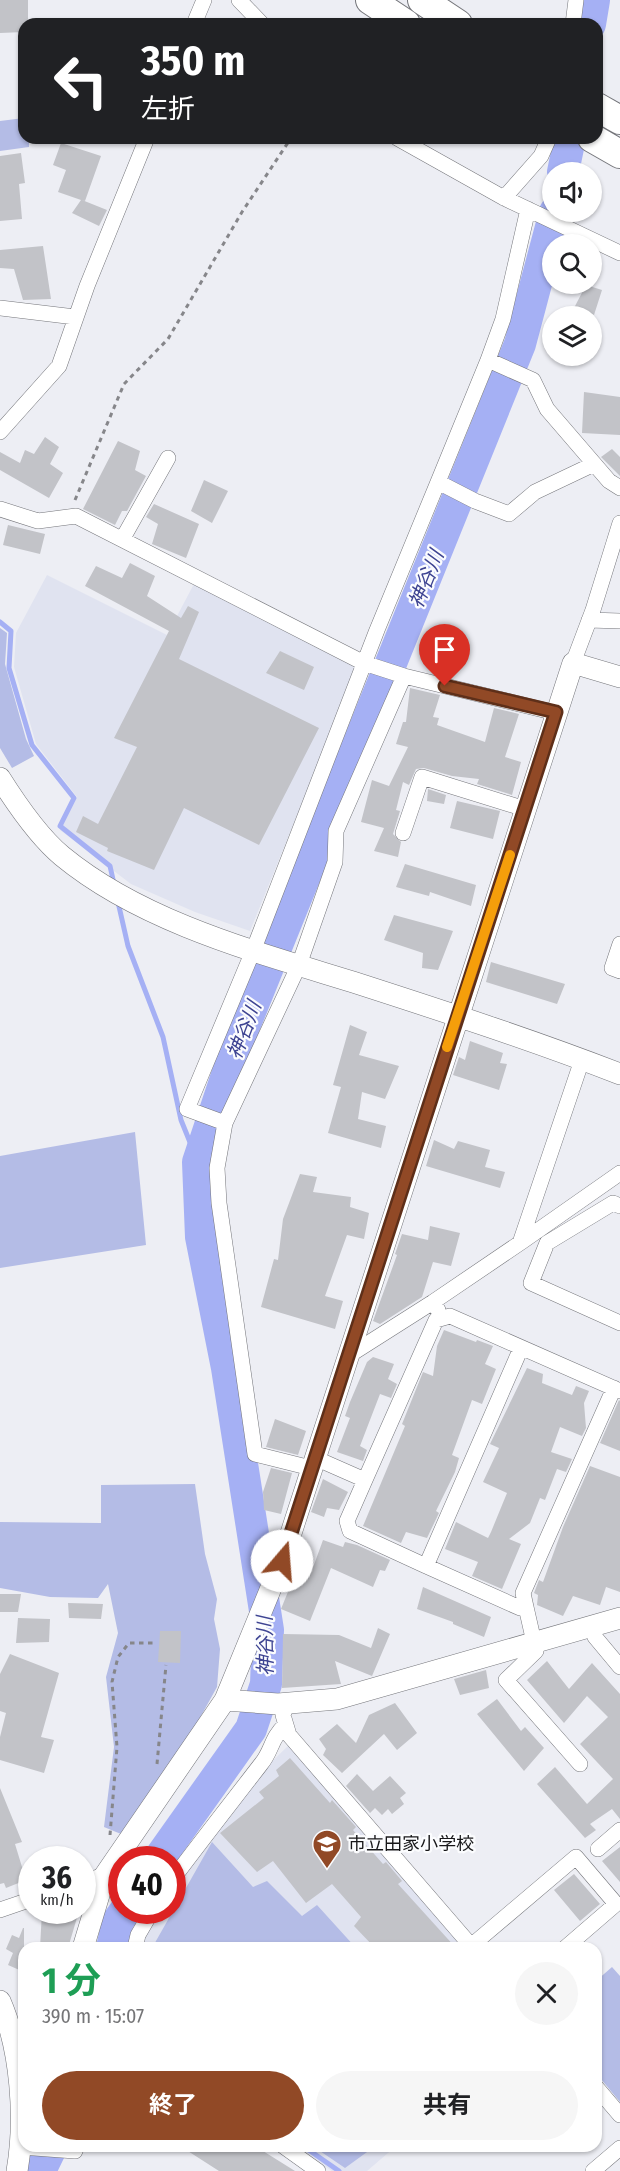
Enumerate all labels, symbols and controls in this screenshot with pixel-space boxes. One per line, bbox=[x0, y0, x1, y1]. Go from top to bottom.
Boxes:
text: 350 m bbox=[141, 36, 245, 86]
icon: left bbox=[42, 42, 120, 120]
text: 左折 bbox=[141, 93, 195, 125]
map controls bbox=[542, 162, 602, 366]
button: sound bbox=[542, 162, 602, 222]
button: search bbox=[542, 234, 602, 294]
button: layers bbox=[542, 306, 602, 366]
water label: 神谷川 bbox=[404, 545, 449, 611]
pin bbox=[419, 624, 470, 686]
icon: arrive bbox=[428, 633, 461, 666]
water label: 神谷川 bbox=[222, 996, 267, 1062]
position arrow bbox=[250, 1529, 314, 1593]
water label: 神谷川 bbox=[252, 1614, 278, 1676]
school or university icon: 市立田家小学校 bbox=[311, 1828, 343, 1870]
place label: 市立田家小学校 bbox=[348, 1833, 474, 1855]
speed limit sign: 40 bbox=[108, 1846, 186, 1924]
text: 36 bbox=[42, 1860, 72, 1896]
text: km/h bbox=[40, 1891, 74, 1909]
text: 1 分 bbox=[42, 1959, 101, 2003]
button: close bbox=[515, 1962, 578, 2025]
text: 390 m · 15:07 bbox=[42, 2004, 144, 2028]
button: 終了 bbox=[42, 2071, 304, 2140]
button: 共有 bbox=[316, 2071, 578, 2140]

